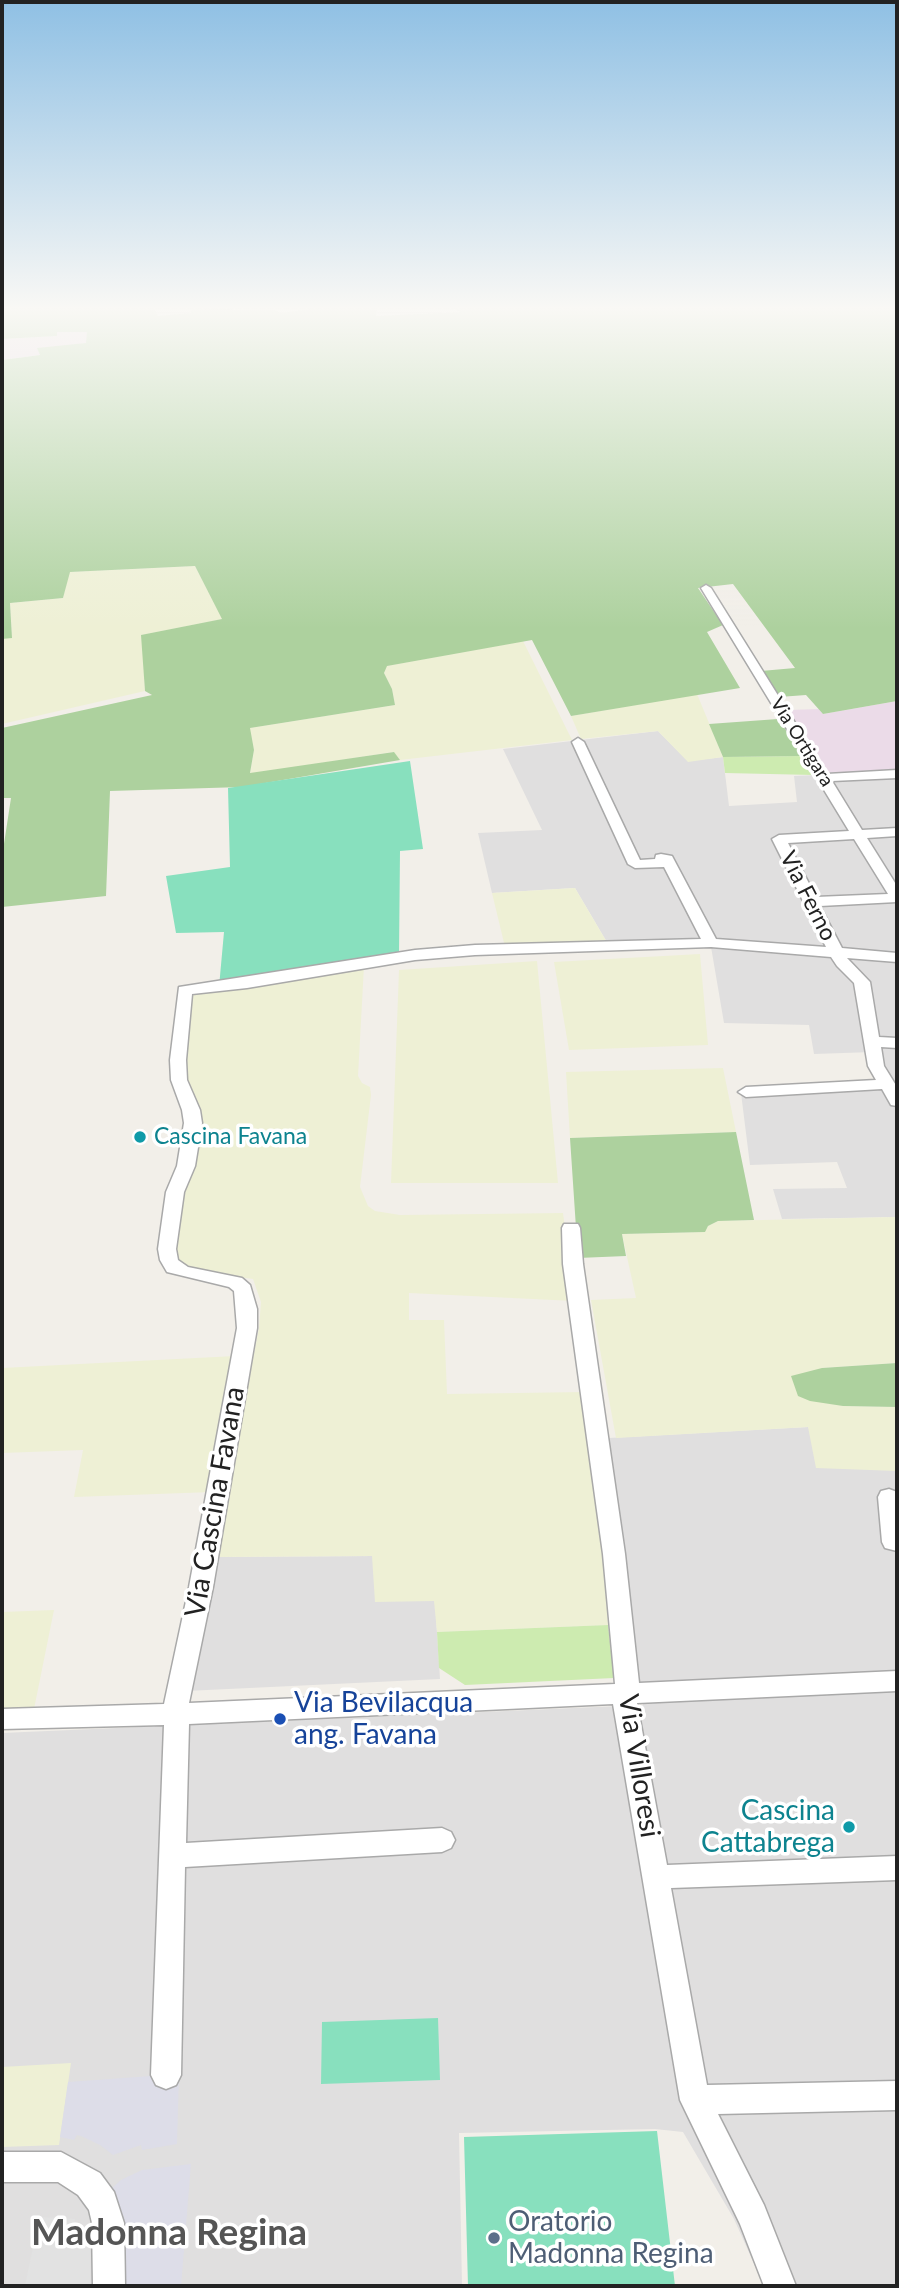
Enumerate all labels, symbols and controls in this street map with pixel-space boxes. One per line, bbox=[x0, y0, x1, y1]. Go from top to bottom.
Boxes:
street label: Via Ortigara bbox=[766, 693, 838, 791]
street label: Via Ferno bbox=[774, 847, 842, 945]
place label: Cascina Favana bbox=[154, 1123, 307, 1151]
marker: Cascina Favana bbox=[132, 1129, 148, 1145]
street label: Via Cascina Favana bbox=[178, 1384, 252, 1620]
place label: Via Bevilacqua ang. Favana bbox=[294, 1686, 473, 1752]
street label: Via Villoresi bbox=[611, 1692, 667, 1840]
marker: Via Bevilacqua ang. Favana bbox=[272, 1711, 288, 1727]
place label: Cascina Cattabrega bbox=[701, 1794, 835, 1860]
marker: Cascina Cattabrega bbox=[841, 1819, 857, 1835]
place label: Oratorio Madonna Regina bbox=[508, 2205, 714, 2271]
district label: Madonna Regina bbox=[31, 2211, 307, 2255]
marker: Oratorio Madonna Regina bbox=[486, 2230, 502, 2246]

